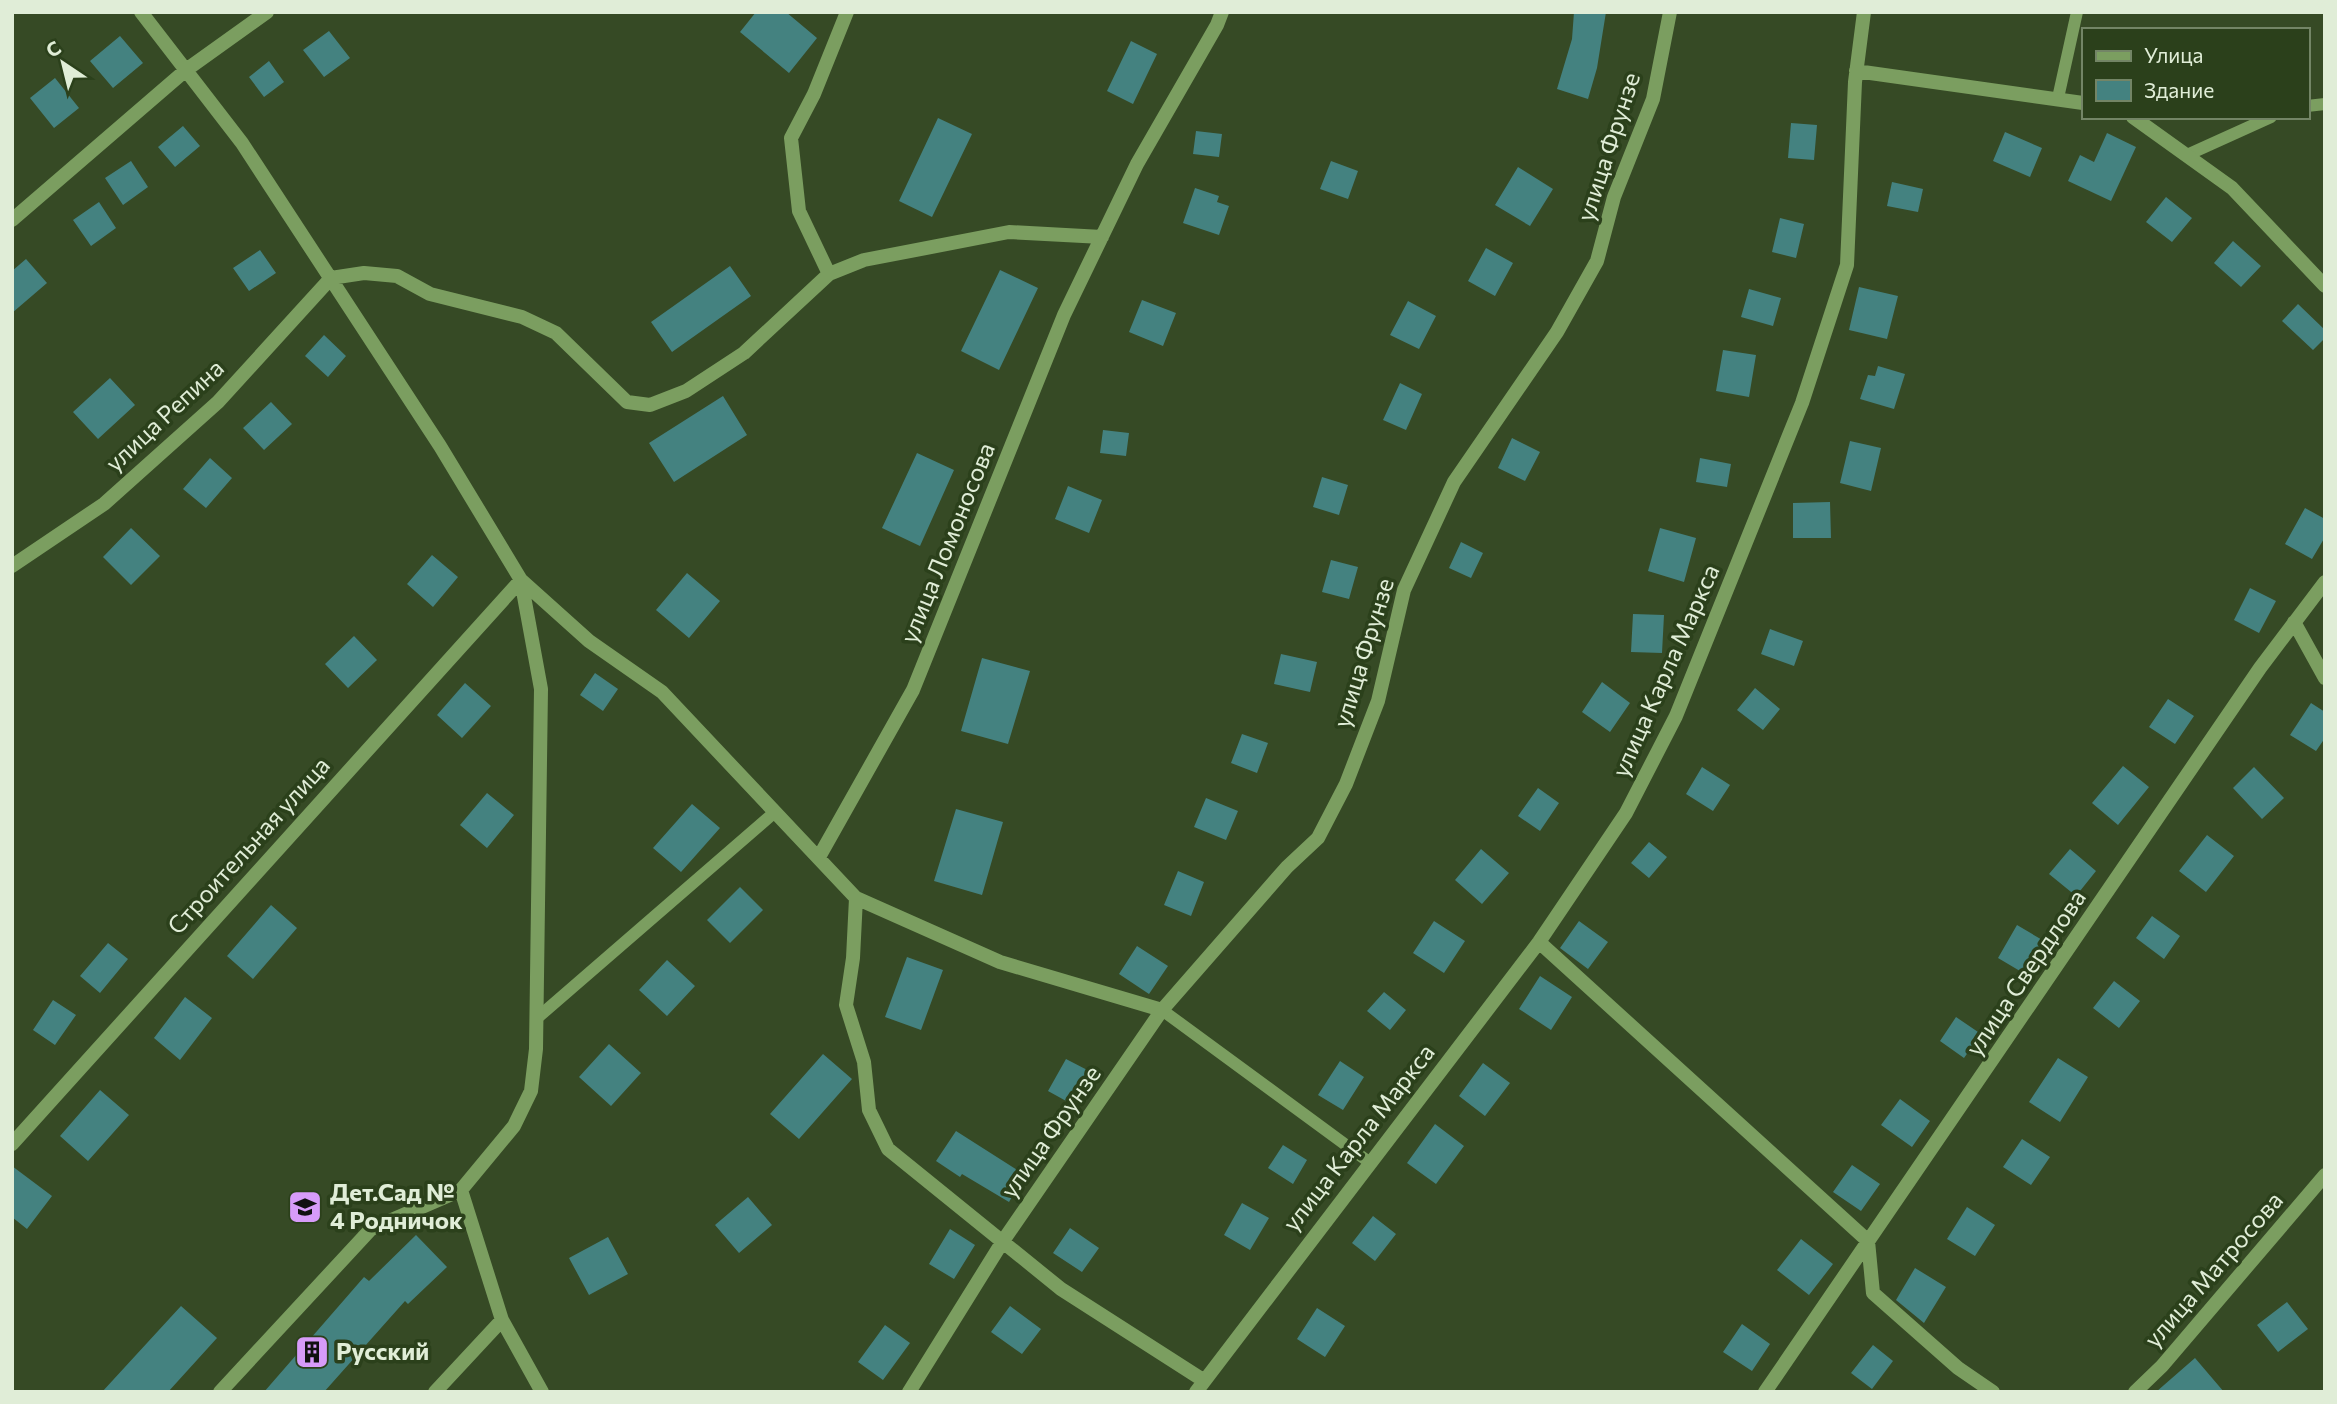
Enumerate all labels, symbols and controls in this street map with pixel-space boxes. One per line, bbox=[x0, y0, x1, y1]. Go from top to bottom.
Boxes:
north arrow bbox=[28, 28, 98, 98]
legend bbox=[2082, 28, 2309, 119]
text: С bbox=[41, 36, 65, 62]
text: Улица bbox=[2144, 42, 2203, 67]
street label: улица Фрунзе bbox=[1570, 68, 1645, 225]
text: Здание bbox=[2144, 77, 2214, 102]
street label: улица Репина bbox=[99, 353, 229, 477]
street label: улица Ломоносова bbox=[893, 438, 1000, 647]
street label: улица Карла Маркса bbox=[1605, 560, 1725, 781]
street label: улица Фрунзе bbox=[1326, 574, 1399, 731]
street label: Строительная улица bbox=[161, 750, 335, 940]
street label: улица Свердлова bbox=[1958, 884, 2091, 1061]
street label: улица Карла Маркса bbox=[1276, 1038, 1440, 1236]
street label: улица Фрунзе bbox=[993, 1059, 1106, 1203]
place label: Дет.Сад № 4 Родничок bbox=[330, 1177, 463, 1234]
street label: улица Матросова bbox=[2137, 1185, 2288, 1353]
school or university icon: Дет.Сад № 4 Родничок bbox=[286, 1188, 324, 1226]
building icon: Русский bbox=[293, 1333, 331, 1371]
place label: Русский bbox=[336, 1336, 429, 1365]

